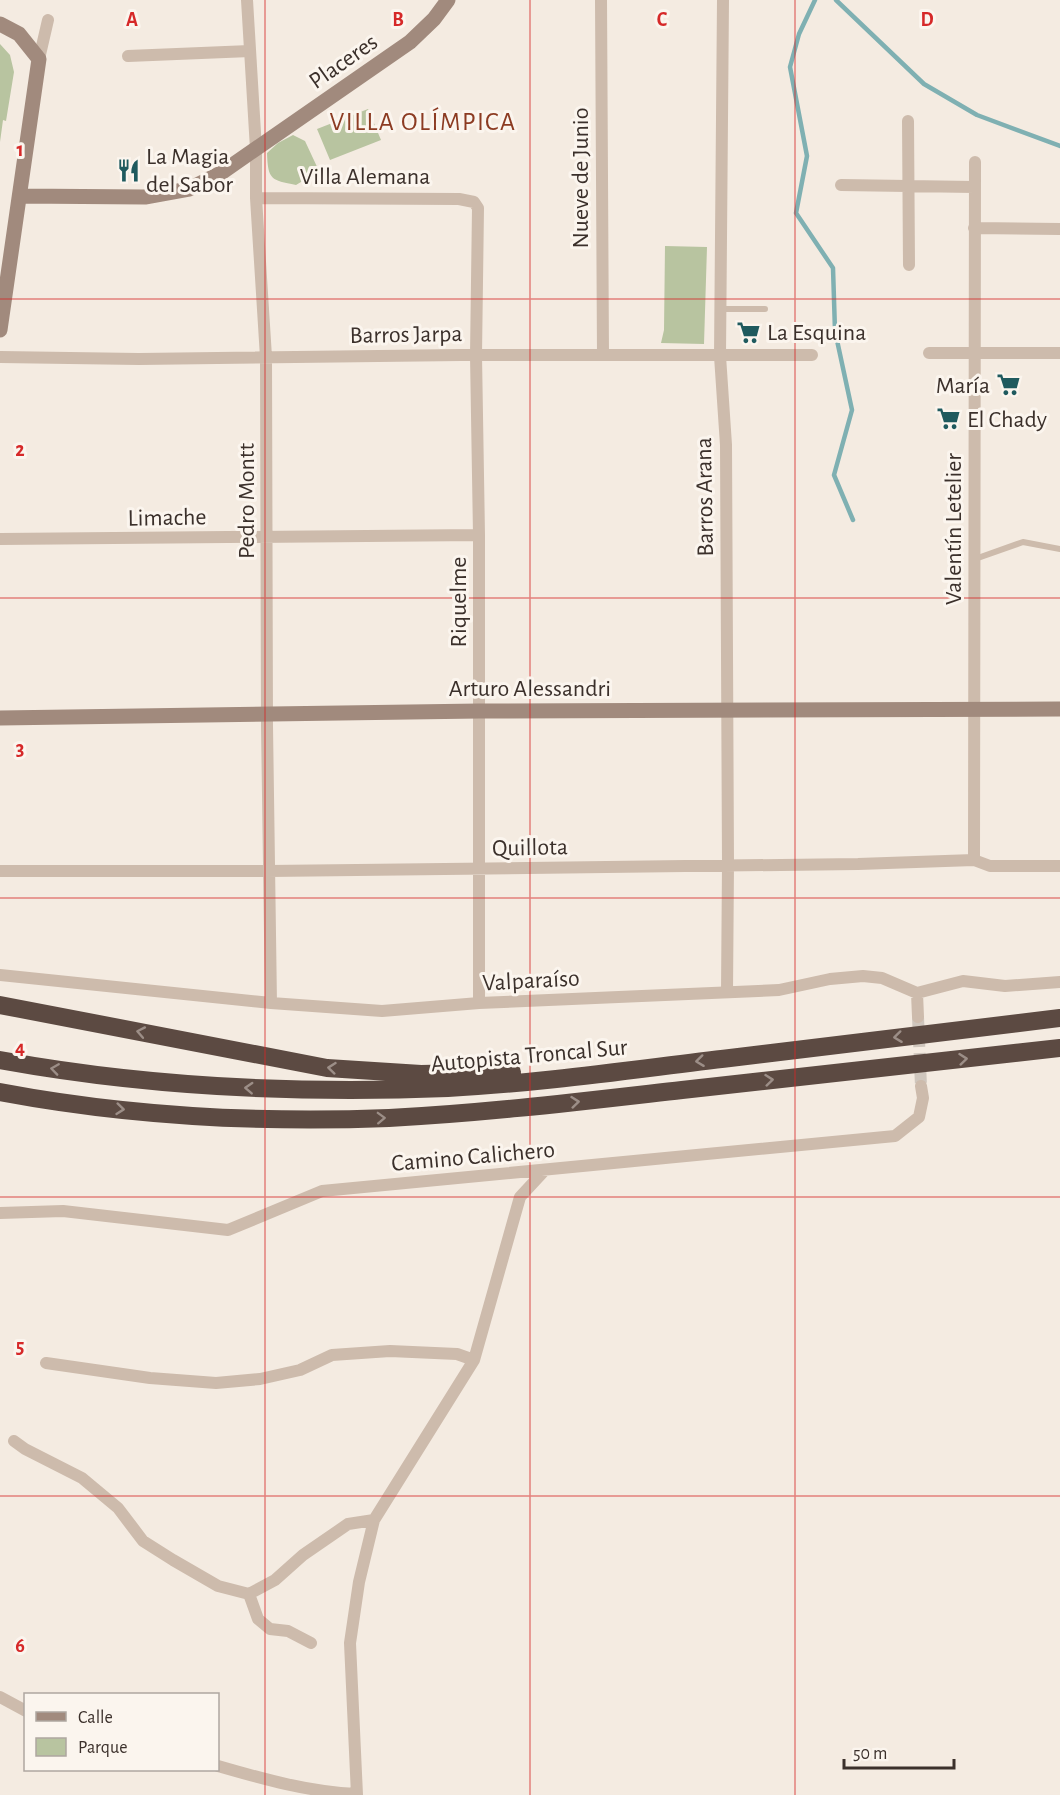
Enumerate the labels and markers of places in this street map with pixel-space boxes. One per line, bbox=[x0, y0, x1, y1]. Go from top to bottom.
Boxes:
place label: La Magia del Sabor bbox=[146, 145, 233, 197]
restaurant icon: La Magia del Sabor bbox=[115, 157, 141, 183]
supermarket icon: La Esquina bbox=[736, 319, 762, 345]
place label: La Esquina bbox=[767, 321, 866, 345]
supermarket icon: María bbox=[995, 372, 1021, 398]
place label: María bbox=[936, 374, 990, 398]
supermarket icon: El Chady bbox=[936, 406, 962, 432]
place label: El Chady bbox=[967, 408, 1047, 432]

